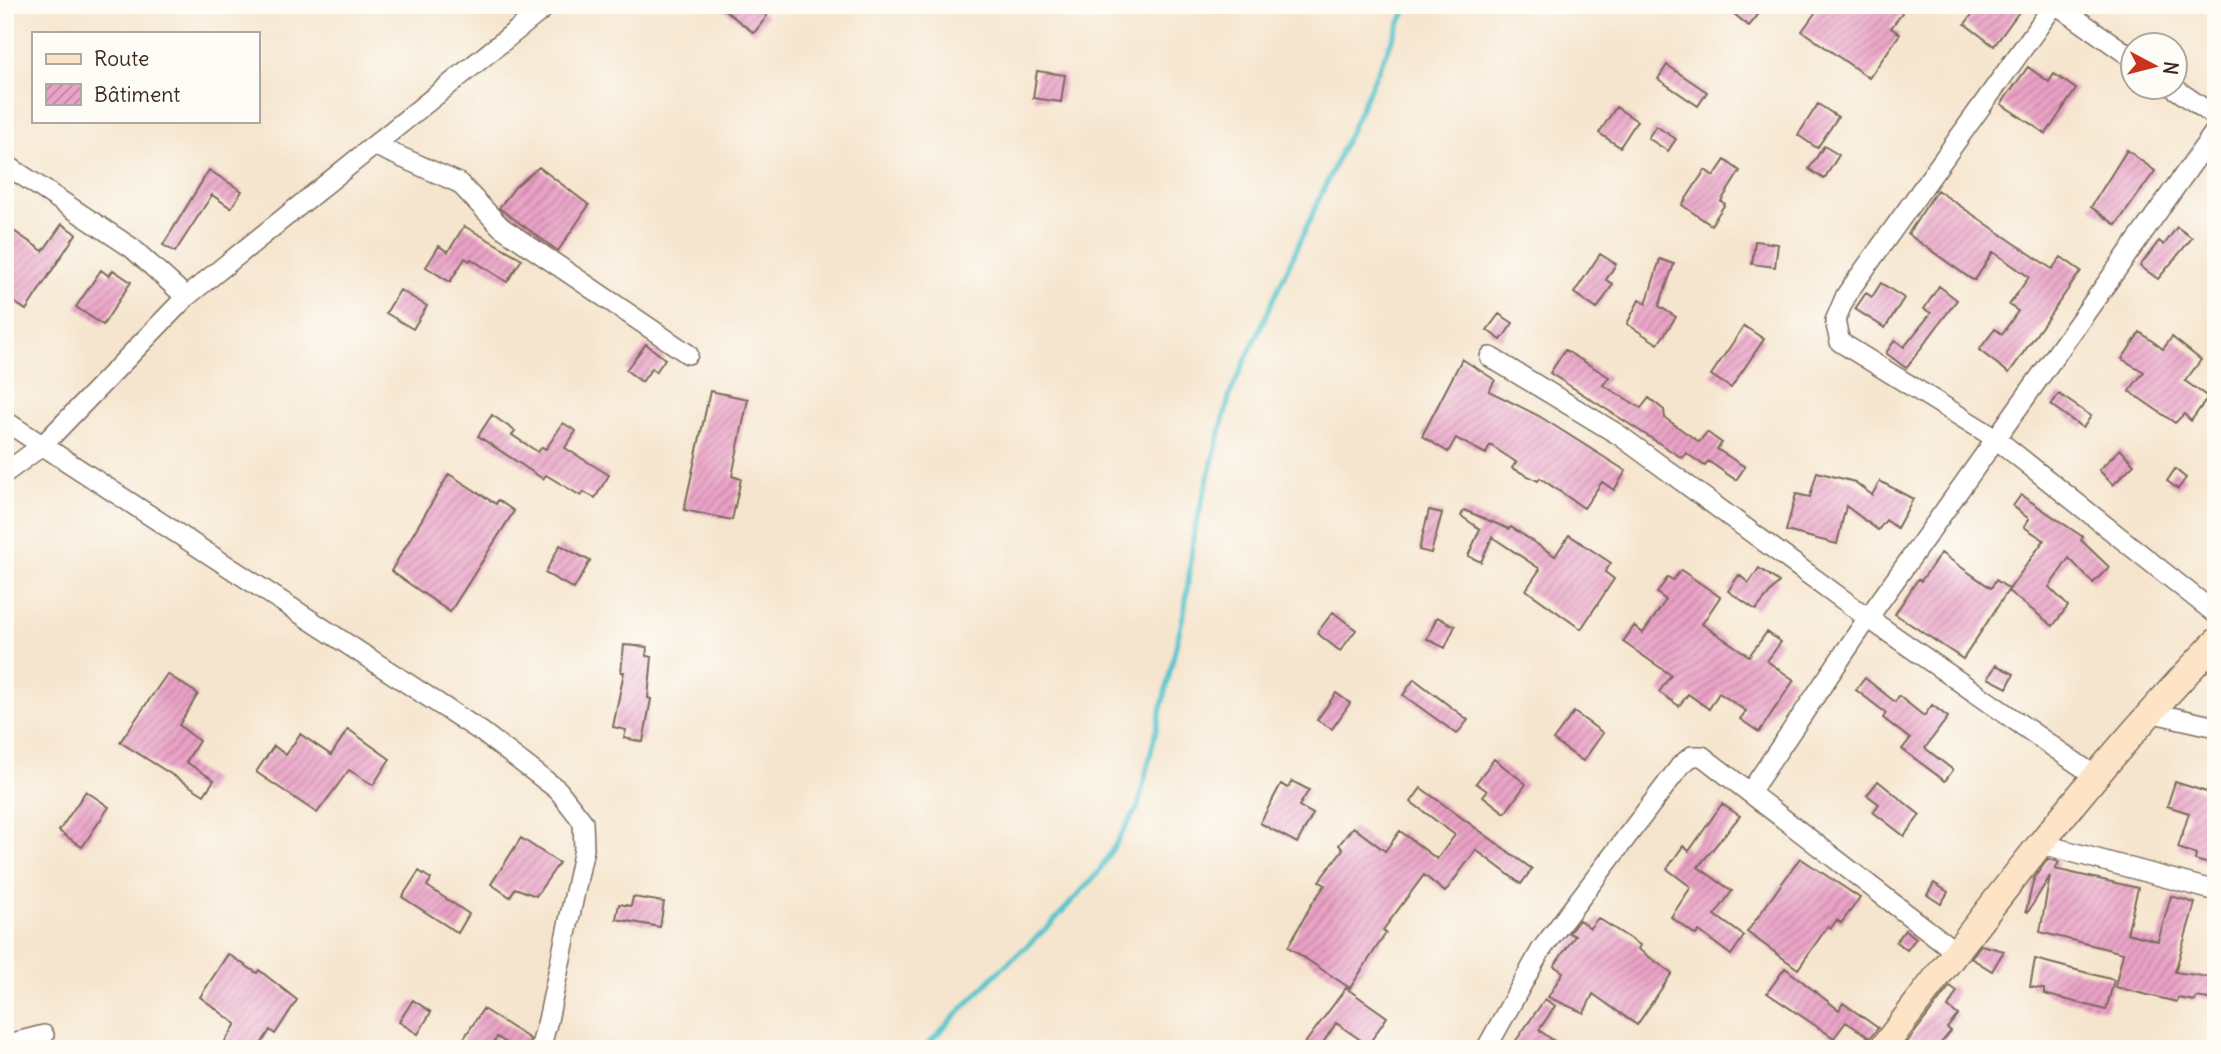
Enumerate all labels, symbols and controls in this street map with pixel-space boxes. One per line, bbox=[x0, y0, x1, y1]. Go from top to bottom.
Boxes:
legend bbox=[32, 32, 259, 122]
north arrow bbox=[2120, 32, 2190, 102]
text: Route bbox=[94, 45, 149, 72]
text: N bbox=[2158, 60, 2184, 76]
text: Bâtiment bbox=[94, 81, 180, 108]

